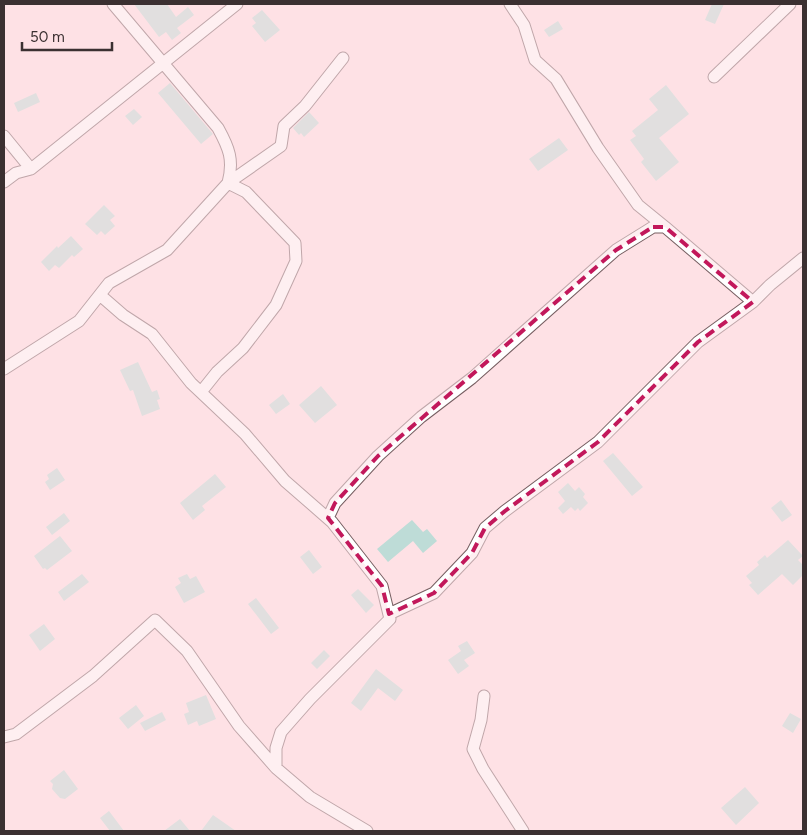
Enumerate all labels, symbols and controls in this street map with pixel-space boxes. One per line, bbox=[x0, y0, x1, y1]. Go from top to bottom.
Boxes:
scale bar bbox=[22, 20, 112, 52]
text: 50 m bbox=[30, 28, 65, 46]

